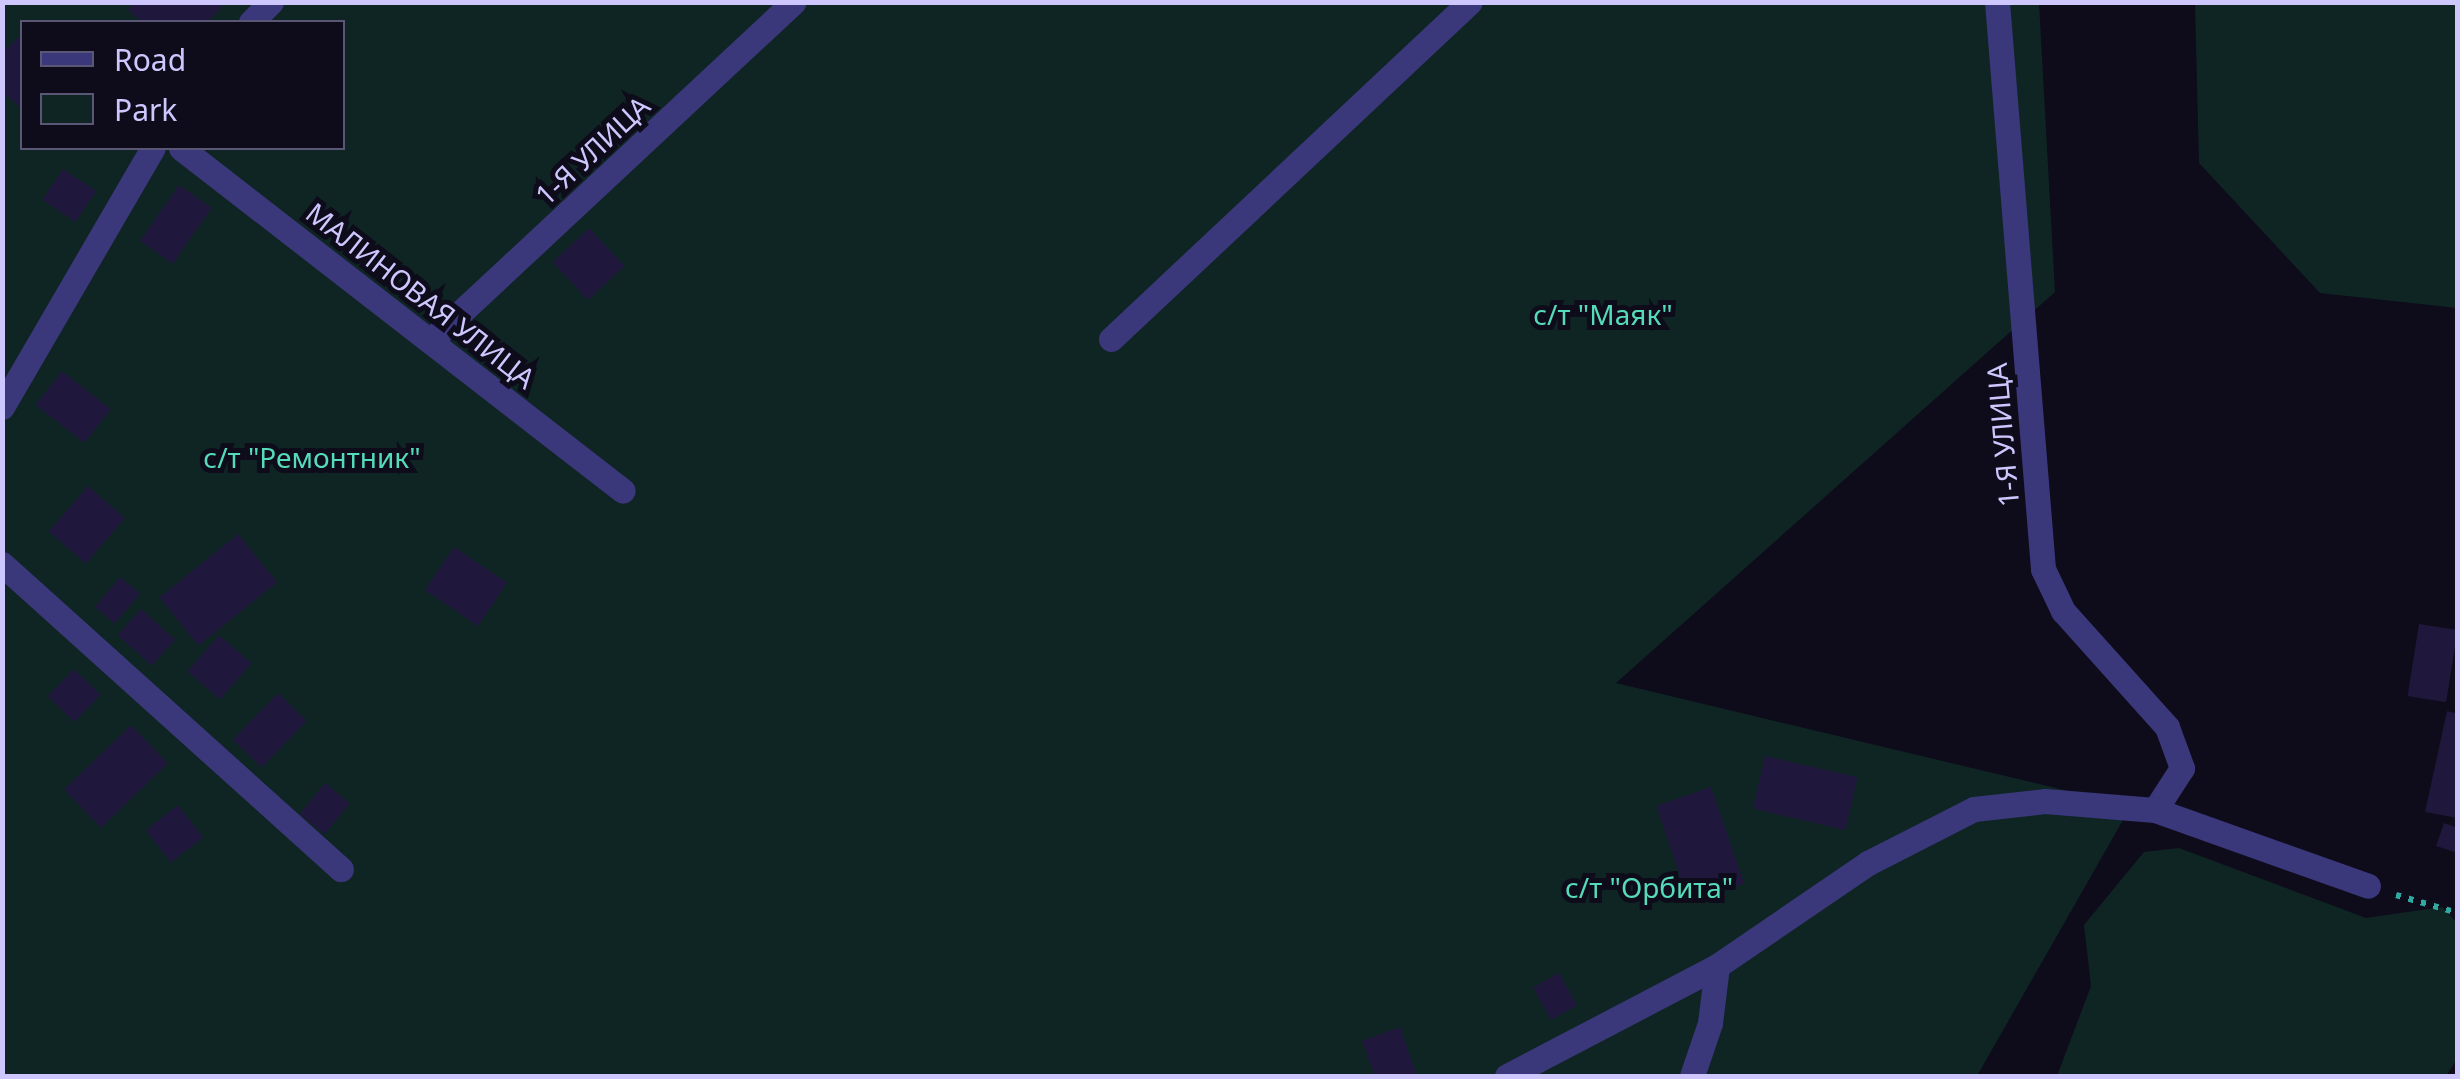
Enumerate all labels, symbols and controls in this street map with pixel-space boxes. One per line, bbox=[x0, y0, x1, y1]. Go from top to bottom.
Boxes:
legend bbox=[20, 20, 345, 150]
text: Road bbox=[114, 39, 186, 80]
text: Park bbox=[114, 89, 177, 130]
street label: 1-Я УЛИЦА bbox=[528, 89, 656, 211]
street label: МАЛИНОВАЯ УЛИЦА bbox=[300, 195, 542, 395]
park label: с/т "Маяк" bbox=[1533, 297, 1673, 331]
street label: 1-Я УЛИЦА bbox=[1979, 362, 2025, 508]
park label: с/т "Ремонтник" bbox=[203, 440, 421, 474]
park label: с/т "Орбита" bbox=[1565, 870, 1733, 904]

